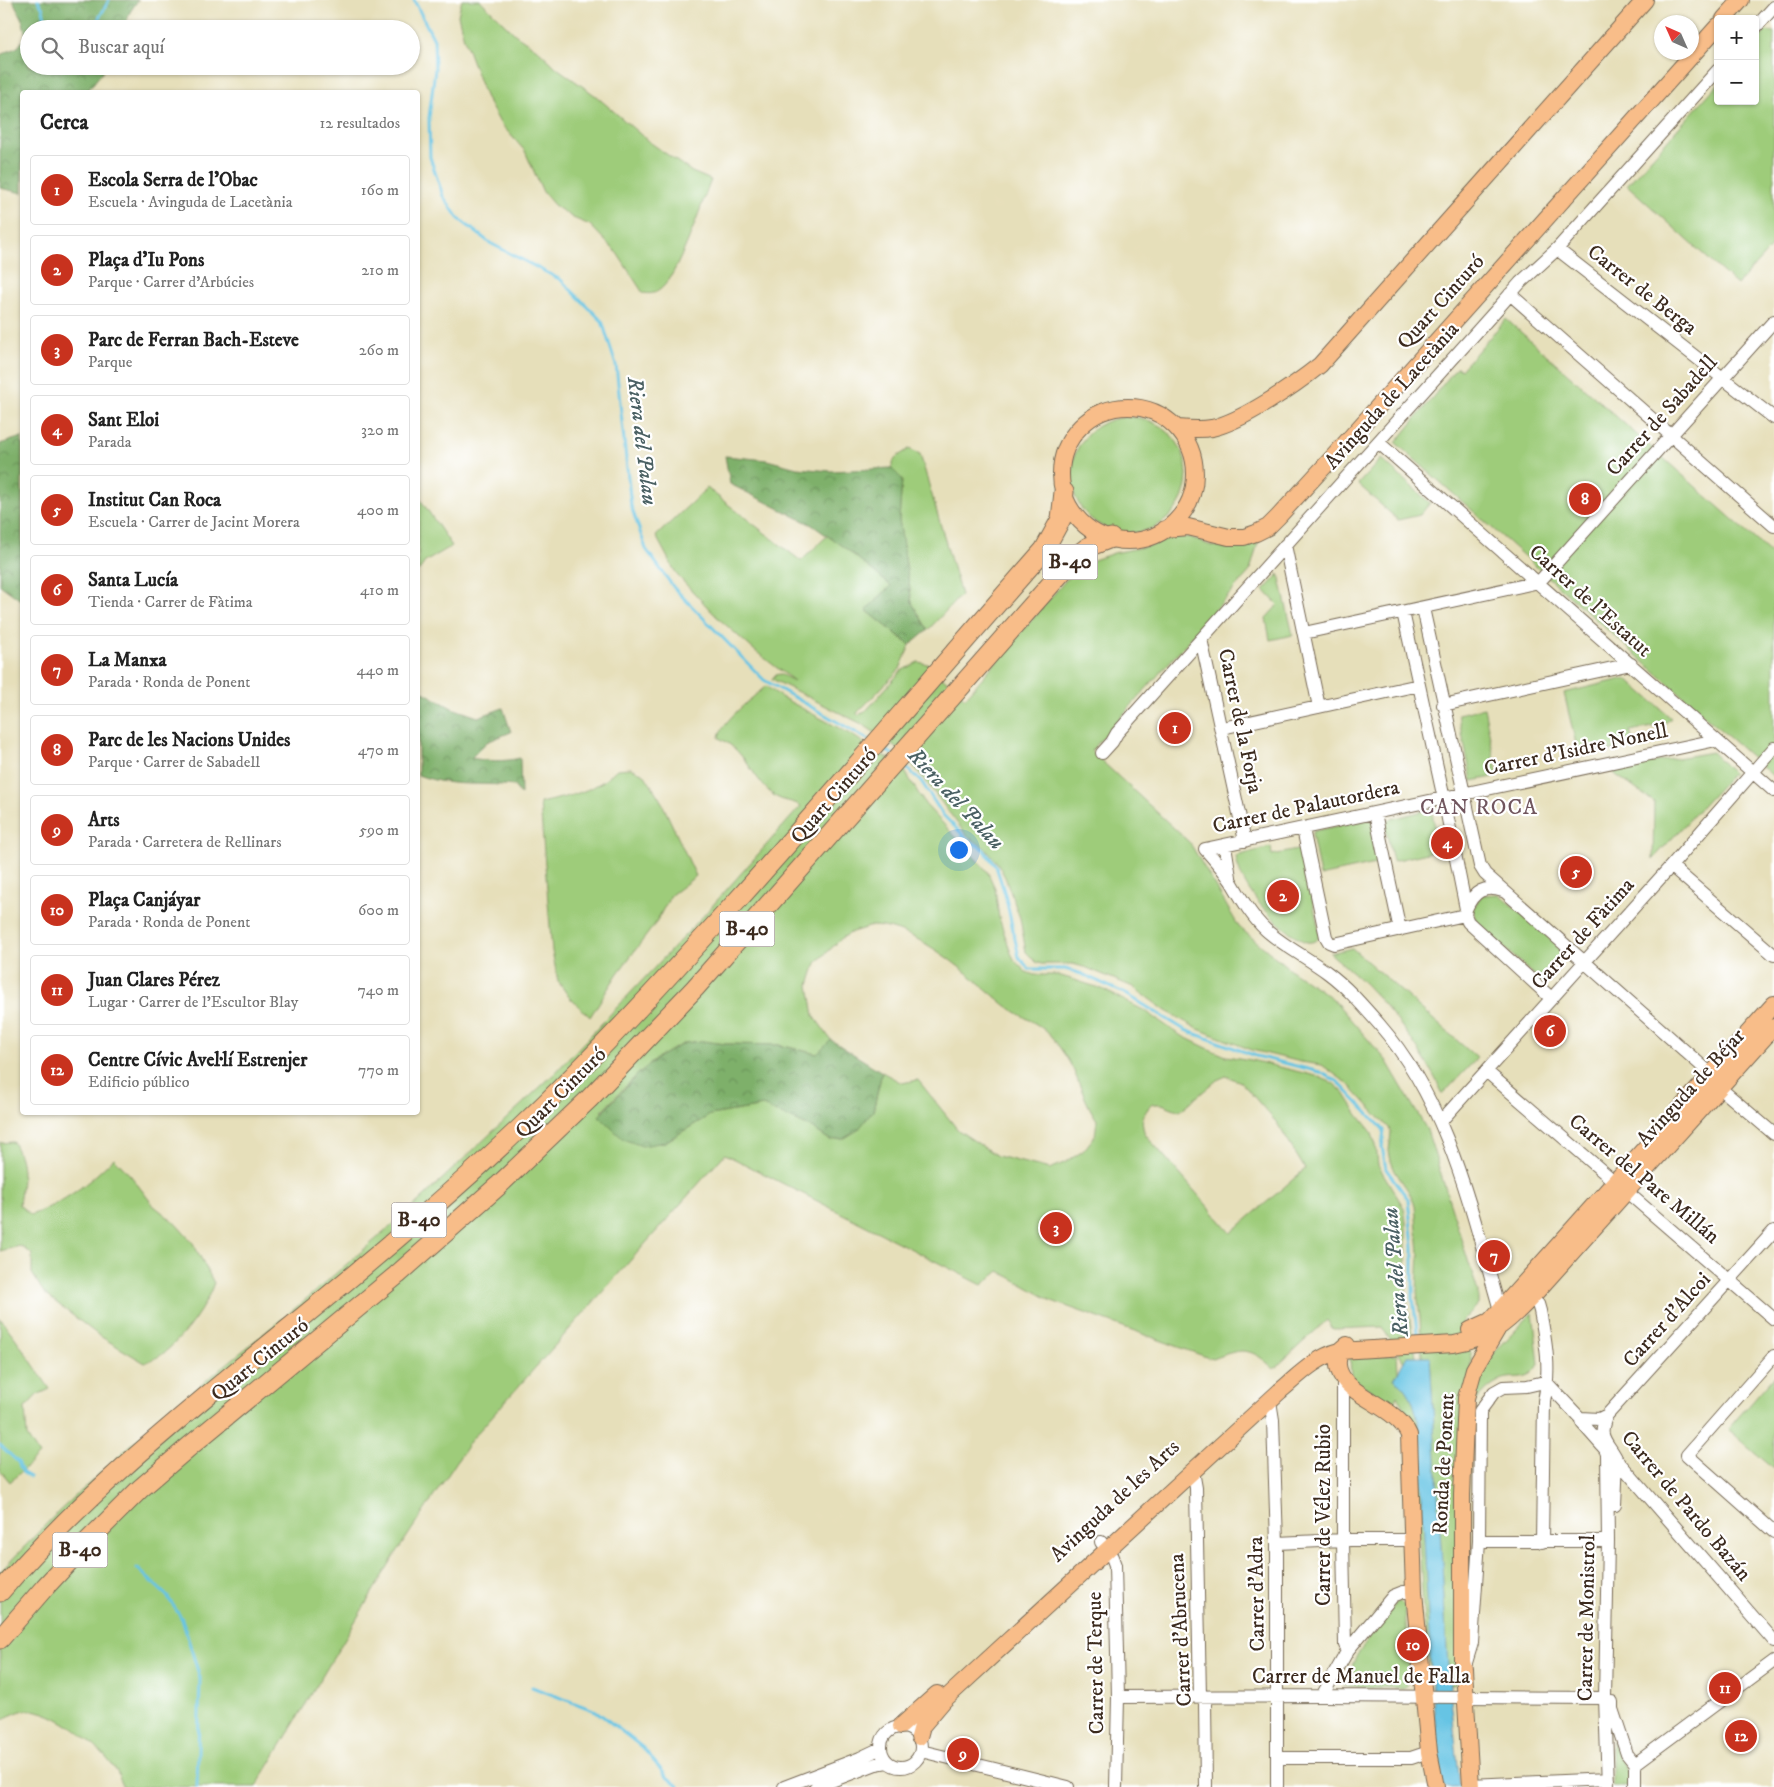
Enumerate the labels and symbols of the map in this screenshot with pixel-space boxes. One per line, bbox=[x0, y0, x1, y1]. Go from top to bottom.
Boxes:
north arrow bbox=[1654, 15, 1699, 60]
street label: Carrer de Berga bbox=[1582, 239, 1702, 341]
street label: Quart Cinturó bbox=[1392, 249, 1490, 355]
street label: Avinguda de Lacetània bbox=[1319, 317, 1465, 475]
street label: Carrer de Sabadell bbox=[1601, 350, 1724, 482]
water label: Riera del Palau bbox=[621, 374, 663, 507]
pin: 8 bbox=[1569, 480, 1601, 518]
street label: Carrer de l'Estatut bbox=[1523, 539, 1657, 663]
road number: B-40 bbox=[1042, 544, 1098, 580]
street label: Carrer de la Forja bbox=[1212, 646, 1268, 796]
pin: 1 bbox=[1159, 709, 1191, 747]
street label: Carrer d'Isidre Nonell bbox=[1482, 718, 1671, 782]
water label: Riera del Palau bbox=[901, 742, 1010, 856]
street label: Quart Cinturó bbox=[785, 743, 883, 849]
street label: Carrer de Palautordera bbox=[1210, 774, 1402, 839]
district label: CAN ROCA bbox=[1420, 794, 1538, 821]
pin: 4 bbox=[1431, 824, 1463, 862]
your location bbox=[946, 837, 972, 863]
pin: 5 bbox=[1560, 853, 1592, 891]
street label: Carrer de Fàtima bbox=[1526, 873, 1640, 995]
pin: 2 bbox=[1267, 877, 1299, 915]
road number: B-40 bbox=[720, 912, 774, 946]
pin: 6 bbox=[1534, 1012, 1566, 1050]
street label: Avinguda de Béjar bbox=[1631, 1023, 1751, 1153]
street label: Quart Cinturó bbox=[510, 1042, 612, 1144]
street label: Carrer del Pare Millán bbox=[1563, 1108, 1725, 1250]
road number: B-40 bbox=[392, 1202, 446, 1238]
water label: Riera del Palau bbox=[1377, 1206, 1415, 1339]
pin: 3 bbox=[1040, 1209, 1072, 1247]
pin: 7 bbox=[1478, 1237, 1510, 1275]
street label: Carrer d'Alcoi bbox=[1618, 1267, 1716, 1373]
street label: Quart Cinturó bbox=[206, 1313, 314, 1407]
street label: Ronda de Ponent bbox=[1427, 1392, 1461, 1535]
street label: Carrer de Vélez Rubio bbox=[1311, 1424, 1337, 1606]
street label: Carrer de Pardo Bazán bbox=[1615, 1425, 1757, 1587]
street label: Avinguda de les Arts bbox=[1045, 1434, 1185, 1568]
road number: B-40 bbox=[52, 1532, 108, 1568]
street label: Carrer de Monistrol bbox=[1573, 1534, 1601, 1702]
street label: Carrer d'Adra bbox=[1243, 1536, 1271, 1652]
street label: Carrer d'Abrucena bbox=[1164, 1553, 1198, 1707]
street label: Carrer de Terque bbox=[1082, 1591, 1110, 1735]
pin: 10 bbox=[1397, 1626, 1429, 1664]
street label: Carrer de Manuel de Falla bbox=[1252, 1664, 1470, 1690]
pin: 11 bbox=[1709, 1669, 1741, 1707]
pin: 12 bbox=[1725, 1717, 1757, 1755]
pin: 9 bbox=[947, 1735, 979, 1773]

